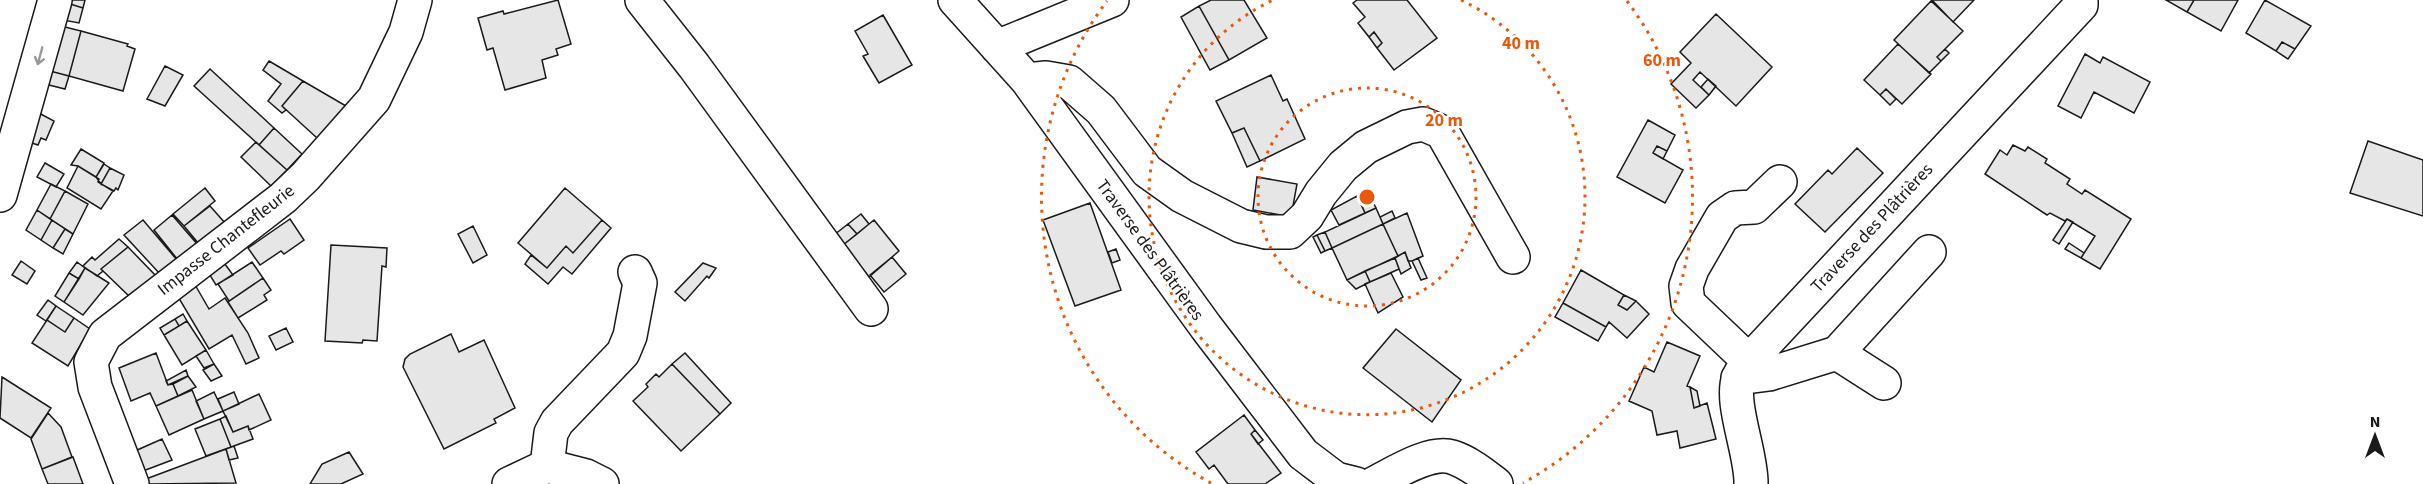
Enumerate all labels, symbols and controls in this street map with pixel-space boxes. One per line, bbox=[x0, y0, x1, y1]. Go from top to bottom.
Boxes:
text: 40 m bbox=[1502, 31, 1540, 56]
one-way arrow bbox=[34, 47, 45, 66]
text: 60 m bbox=[1643, 48, 1681, 73]
text: 20 m bbox=[1425, 108, 1463, 133]
street label: Traverse des Plâtrières bbox=[1805, 158, 1939, 298]
street label: Traverse des Plâtrières bbox=[1090, 174, 1210, 326]
street label: Impasse Chantefleurie bbox=[152, 178, 300, 302]
centre of rings bbox=[1357, 187, 1377, 207]
north arrow bbox=[2345, 406, 2405, 466]
text: N bbox=[2370, 411, 2380, 433]

